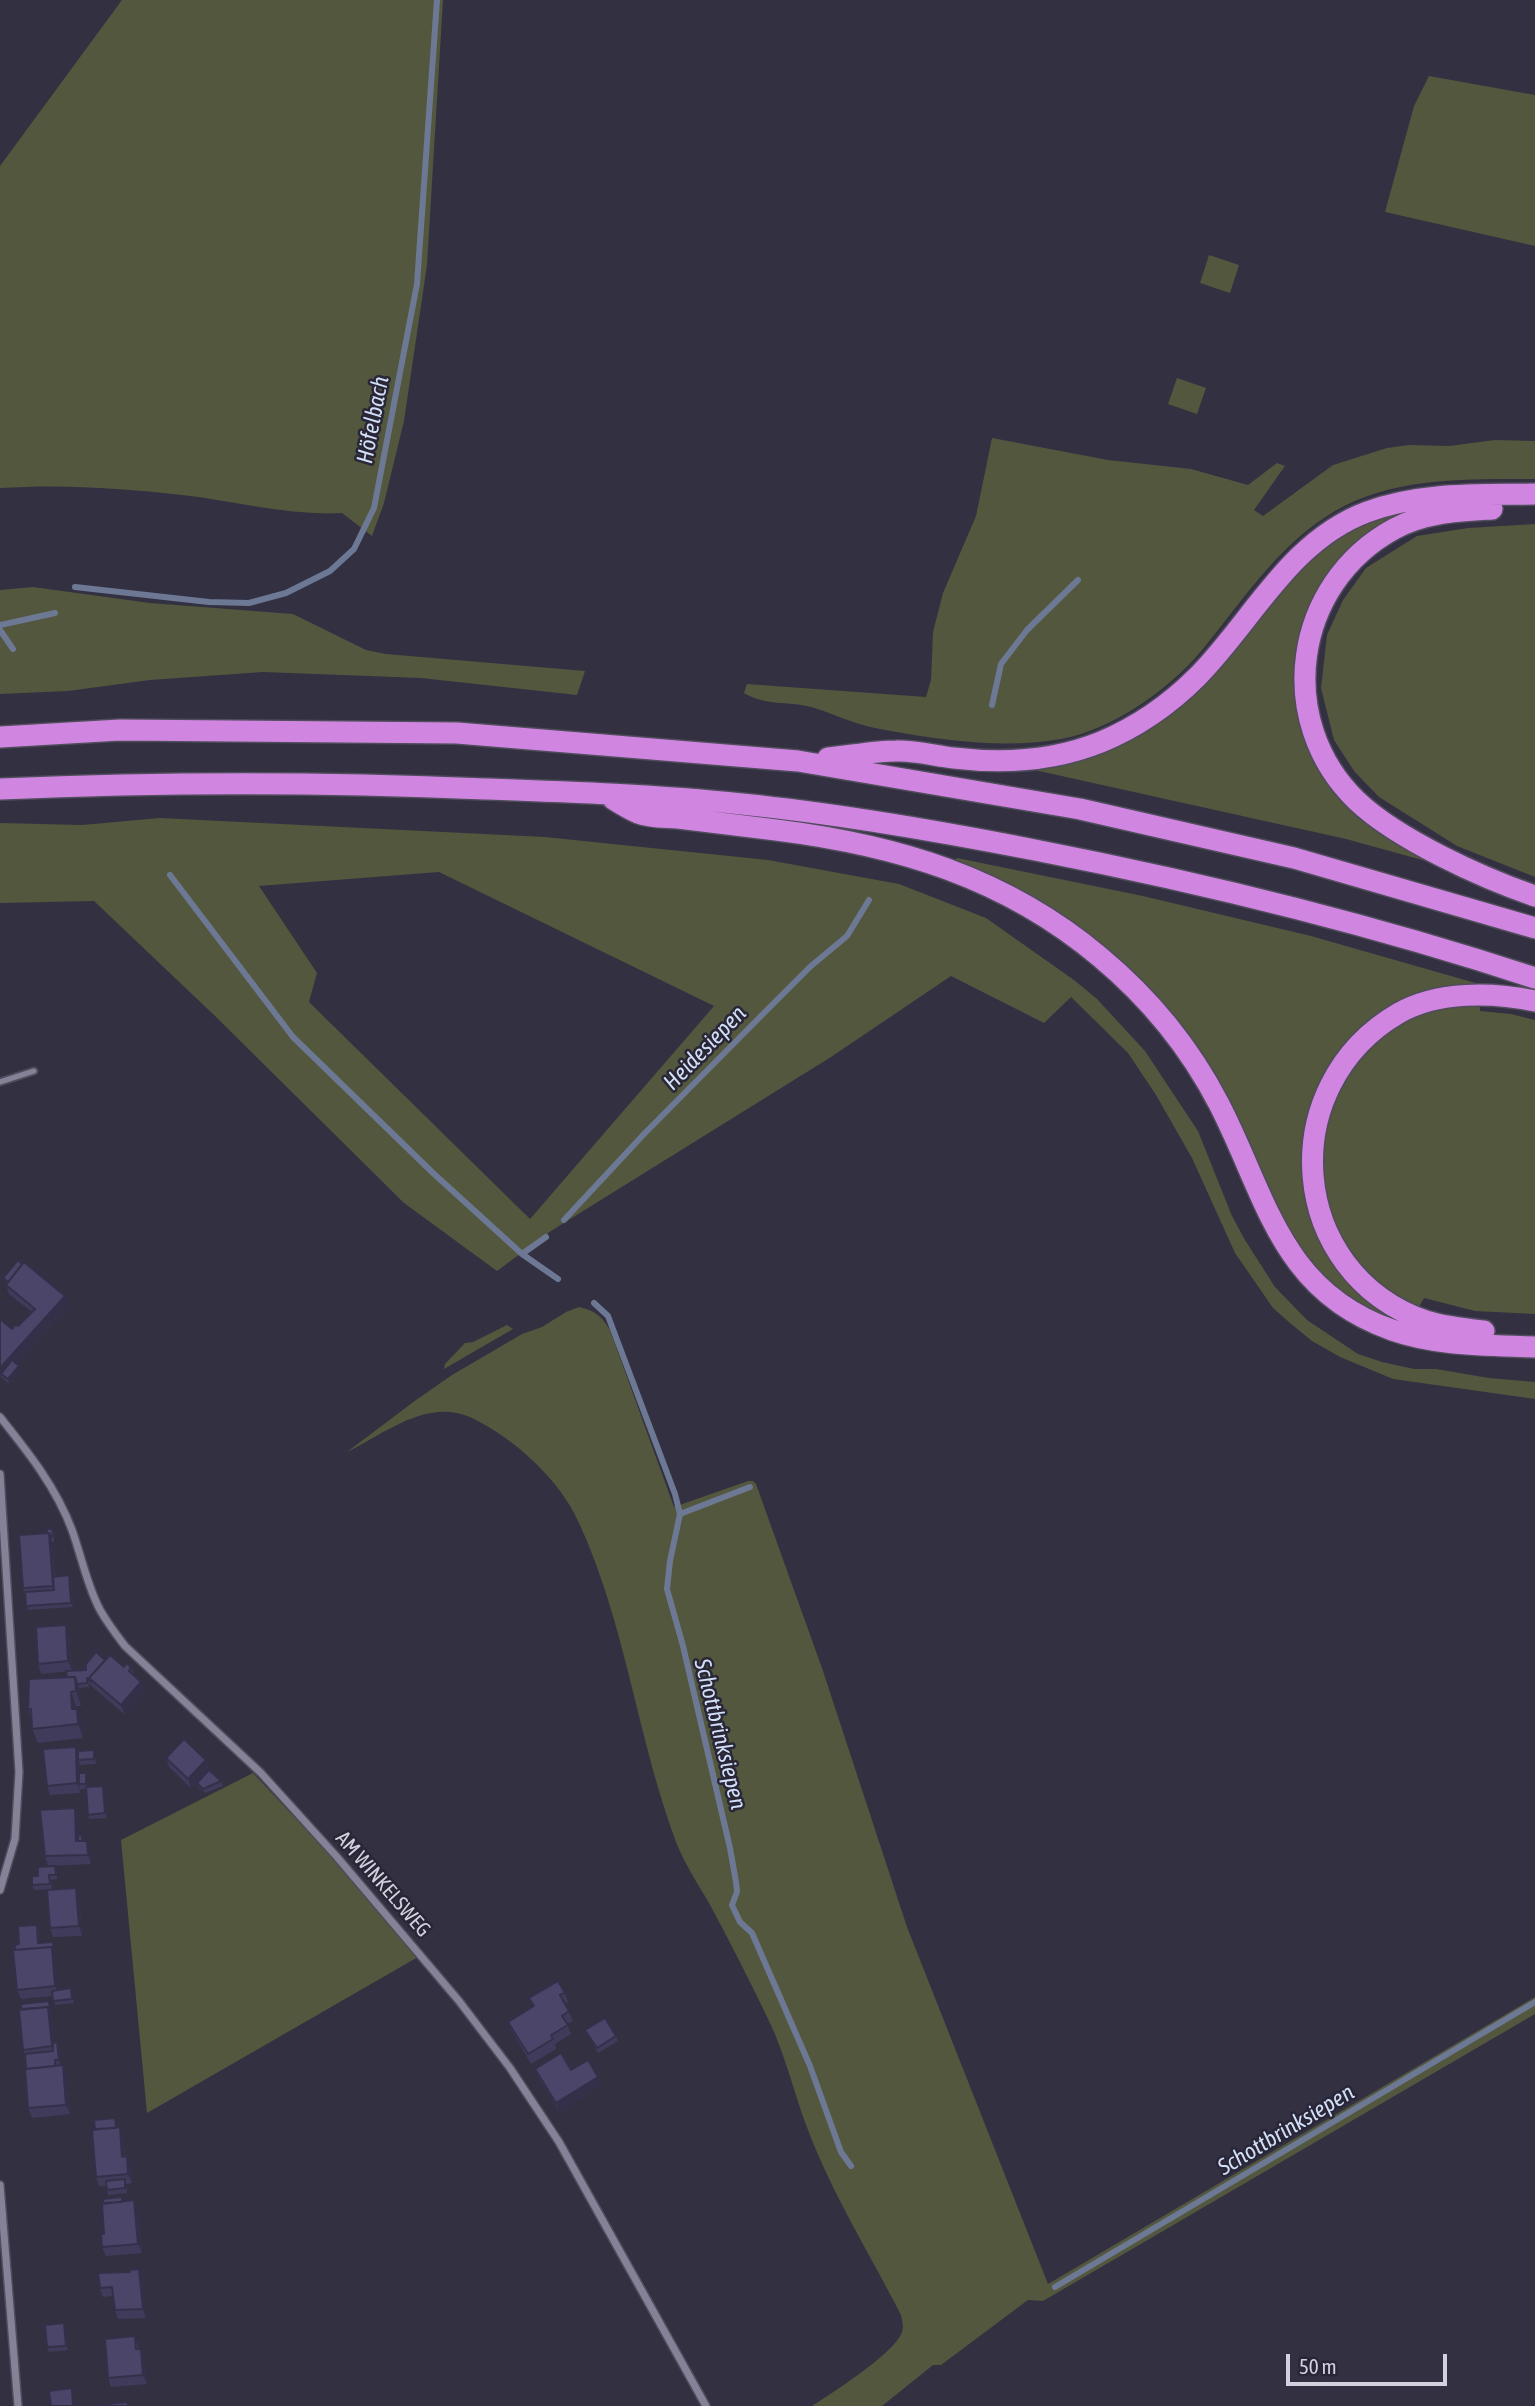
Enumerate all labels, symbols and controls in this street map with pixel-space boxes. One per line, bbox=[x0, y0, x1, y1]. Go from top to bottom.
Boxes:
water label: Höfelbach bbox=[351, 374, 395, 466]
water label: Heidesiepen bbox=[658, 1000, 752, 1096]
water label: Schottbrinksiepen bbox=[688, 1656, 752, 1812]
street label: AM WINKELSWEG bbox=[330, 1826, 436, 1942]
water label: Schottbrinksiepen bbox=[1213, 2079, 1359, 2181]
scale bar bbox=[1290, 2340, 1451, 2384]
text: 50 m bbox=[1299, 2354, 1337, 2378]

